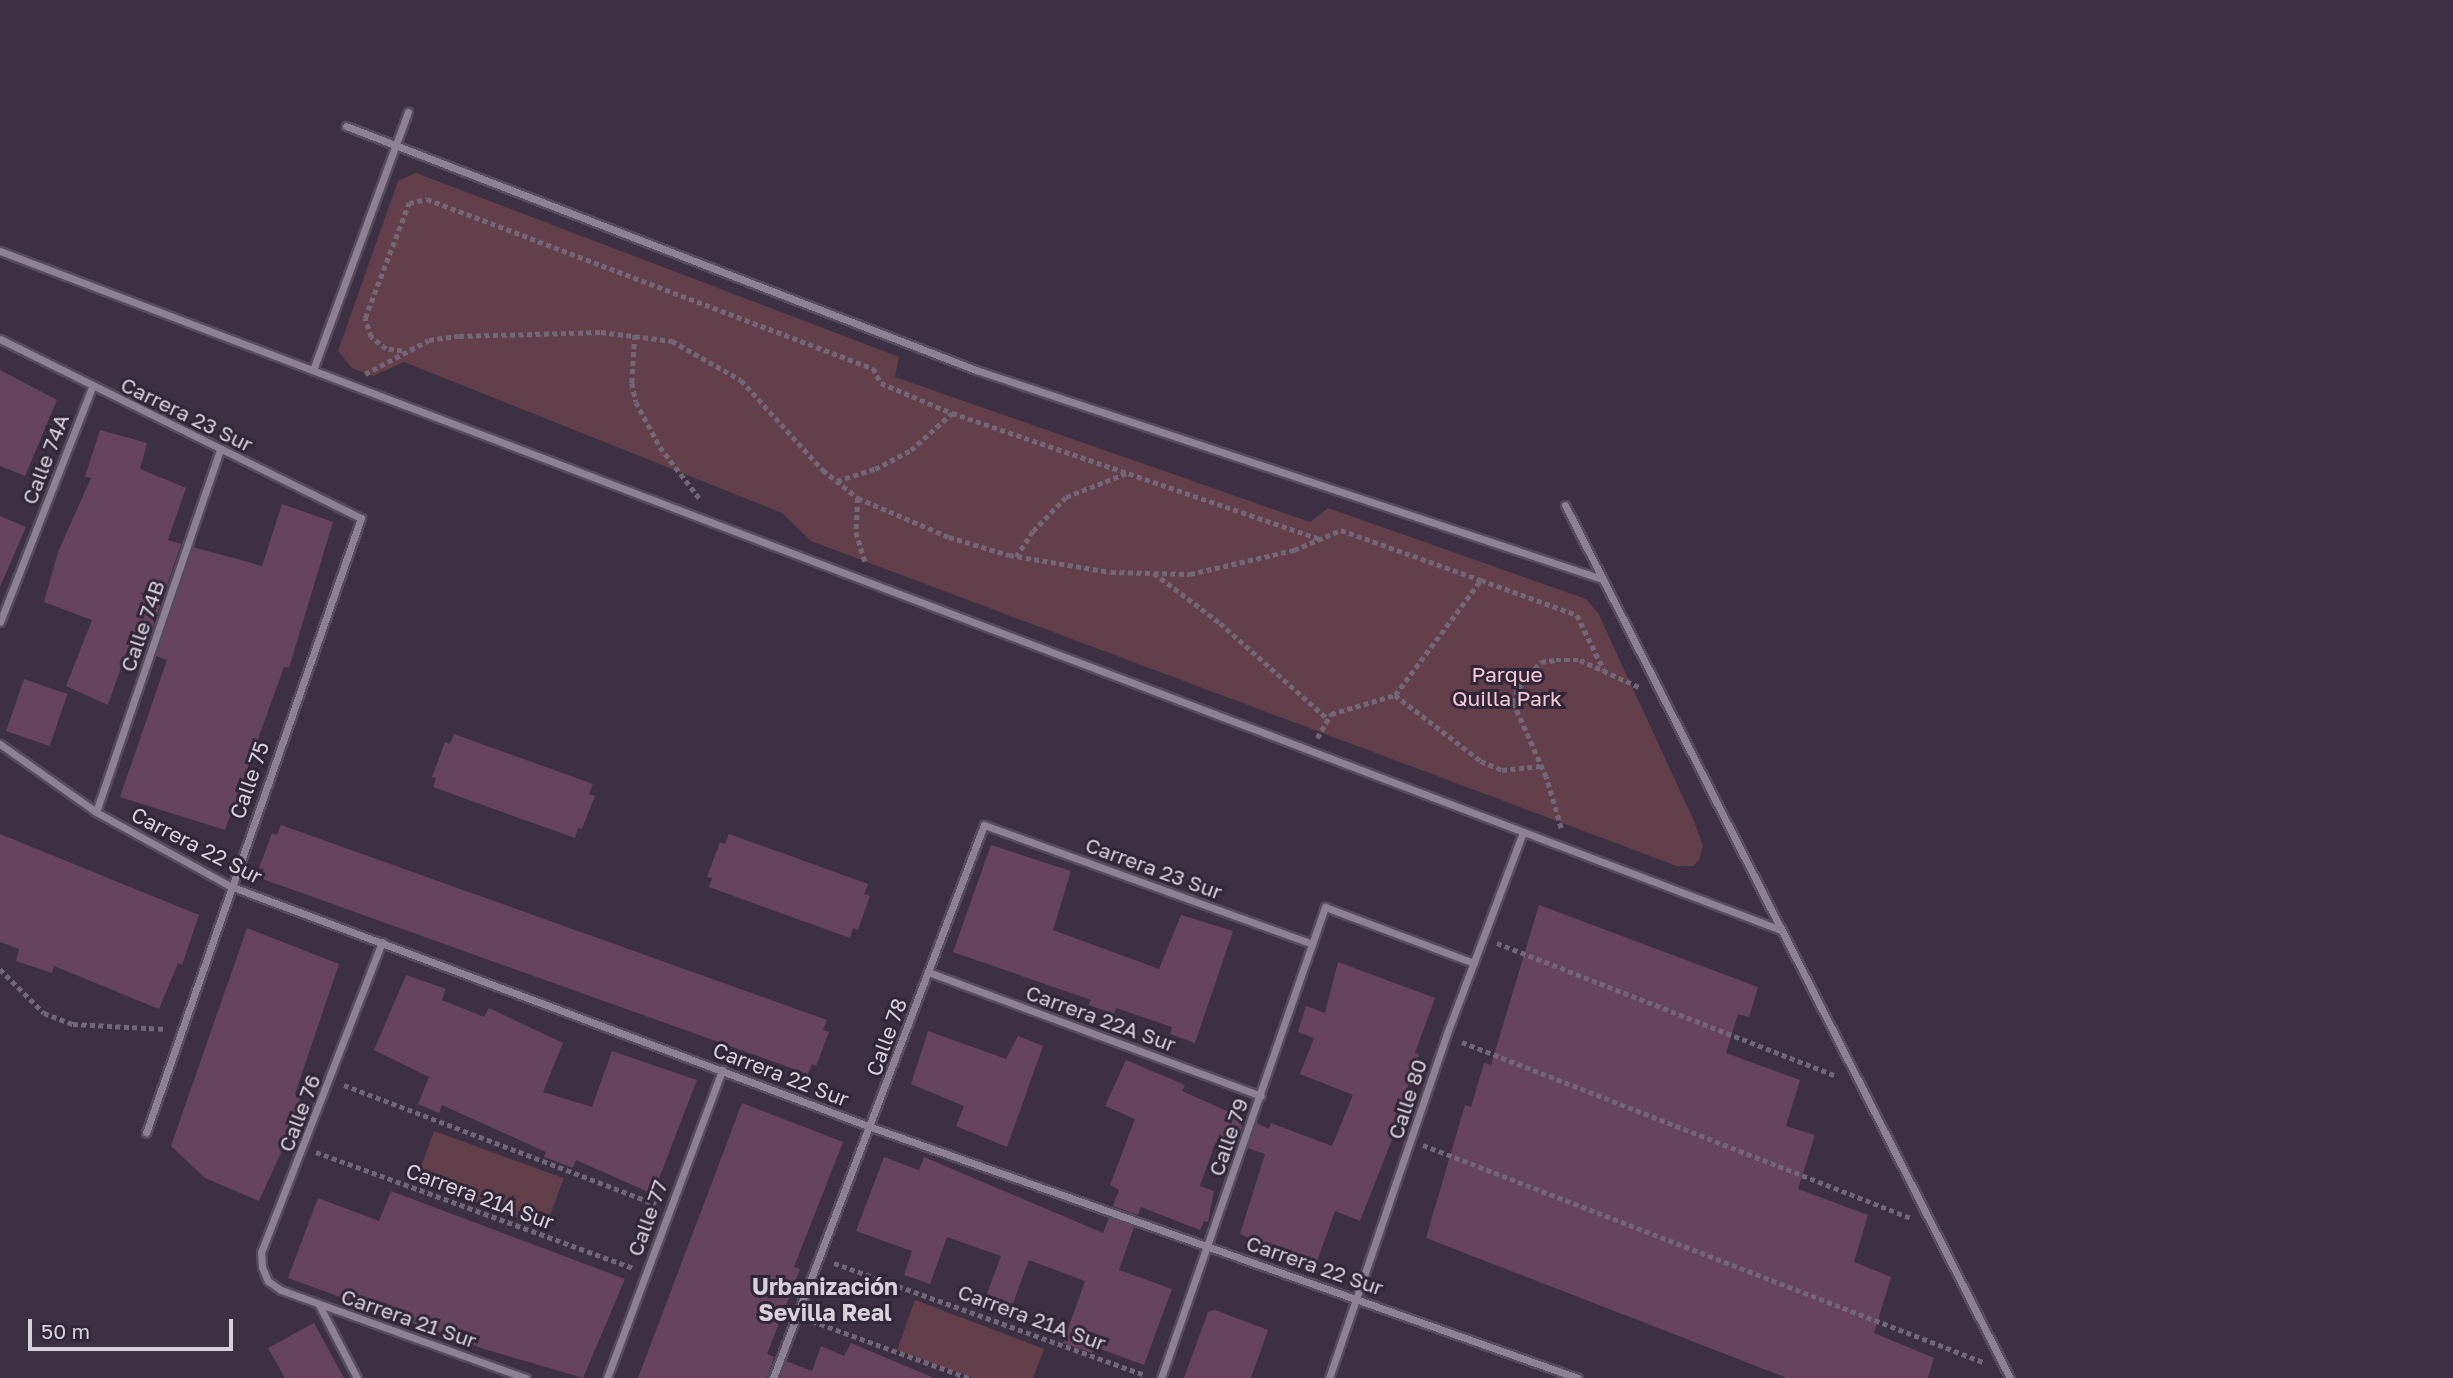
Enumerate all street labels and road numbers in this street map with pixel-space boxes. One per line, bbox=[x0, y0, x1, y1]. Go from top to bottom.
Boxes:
street label: Carrera 23 Sur bbox=[117, 371, 257, 457]
street label: Calle 74A bbox=[16, 410, 74, 508]
street label: Calle 74B bbox=[115, 577, 169, 675]
street label: Calle 75 bbox=[224, 738, 274, 822]
street label: Carrera 22 Sur bbox=[127, 801, 267, 889]
street label: Carrera 23 Sur bbox=[1082, 832, 1226, 904]
street label: Carrera 22A Sur bbox=[1023, 979, 1179, 1057]
street label: Calle 78 bbox=[860, 995, 912, 1079]
street label: Carrera 22 Sur bbox=[709, 1037, 853, 1111]
street label: Calle 80 bbox=[1382, 1056, 1432, 1142]
street label: Calle 76 bbox=[273, 1071, 325, 1155]
street label: Calle 79 bbox=[1203, 1095, 1253, 1179]
street label: Carrera 21A Sur bbox=[403, 1158, 557, 1234]
street label: Calle 77 bbox=[622, 1177, 672, 1259]
street label: Carrera 22 Sur bbox=[1243, 1230, 1387, 1300]
street label: Carrera 21A Sur bbox=[955, 1279, 1109, 1355]
street label: Carrera 21 Sur bbox=[338, 1283, 480, 1353]

